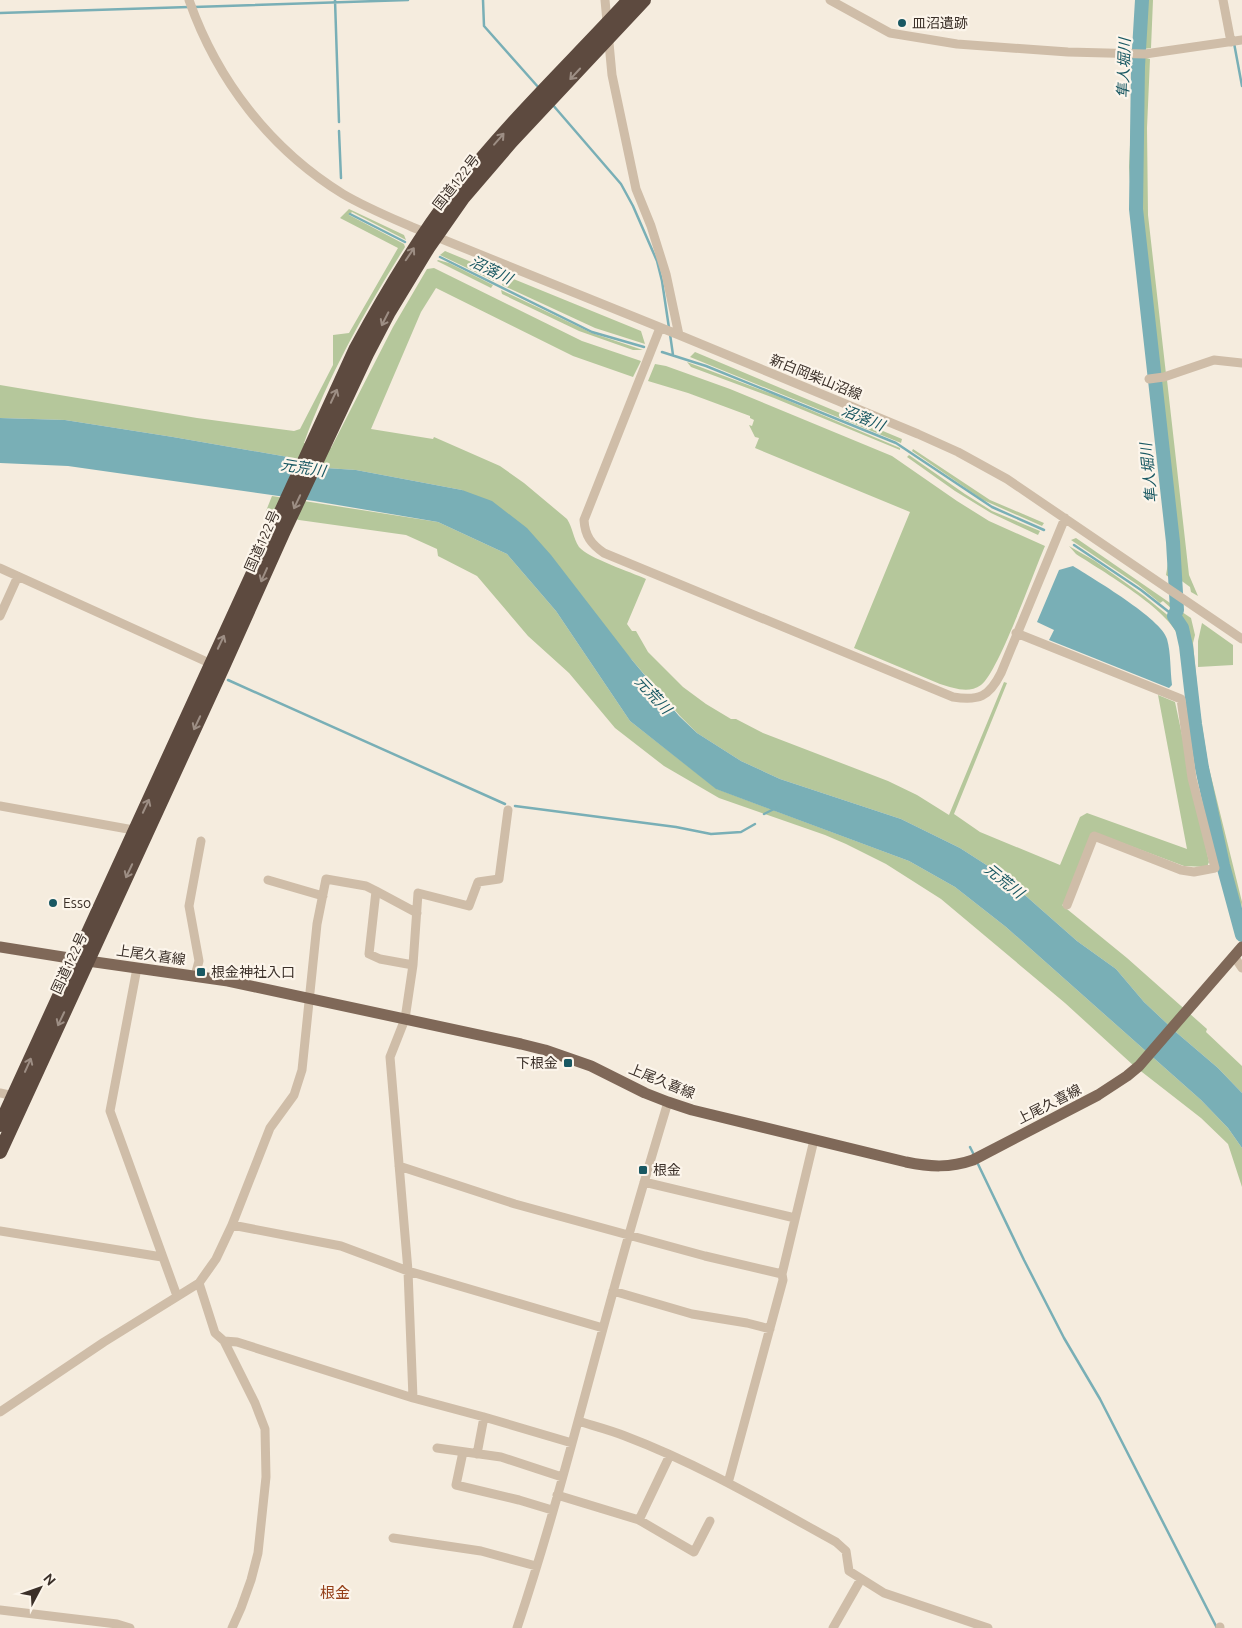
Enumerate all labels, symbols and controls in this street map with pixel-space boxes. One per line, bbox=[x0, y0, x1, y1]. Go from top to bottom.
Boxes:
place label: 皿沼遺跡 bbox=[912, 15, 968, 31]
marker: 皿沼遺跡 bbox=[896, 17, 908, 29]
water label: 隼人堀川 bbox=[1114, 36, 1133, 98]
one-way arrow bbox=[569, 67, 580, 80]
one-way arrow bbox=[493, 132, 505, 145]
street label: 国道122号 bbox=[429, 151, 483, 213]
one-way arrow bbox=[406, 247, 416, 261]
water label: 沼落川 bbox=[467, 252, 517, 288]
one-way arrow bbox=[380, 311, 389, 326]
street label: 新白岡柴山沼線 bbox=[768, 351, 864, 403]
one-way arrow bbox=[329, 389, 339, 404]
water label: 沼落川 bbox=[839, 401, 889, 435]
water label: 隼人堀川 bbox=[1137, 440, 1160, 504]
water label: 元荒川 bbox=[280, 456, 329, 480]
one-way arrow bbox=[292, 495, 302, 510]
street label: 国道122号 bbox=[241, 508, 283, 574]
one-way arrow bbox=[259, 567, 269, 582]
one-way arrow bbox=[216, 635, 226, 650]
water label: 元荒川 bbox=[632, 672, 676, 718]
one-way arrow bbox=[192, 715, 202, 730]
one-way arrow bbox=[142, 799, 151, 814]
water label: 元荒川 bbox=[981, 860, 1029, 903]
one-way arrow bbox=[124, 863, 134, 878]
place label: Esso bbox=[63, 895, 91, 911]
marker: Esso bbox=[47, 897, 59, 909]
street label: 国道122号 bbox=[48, 930, 90, 996]
street label: 上尾久喜線 bbox=[115, 942, 187, 968]
place label: 根金神社入口 bbox=[211, 964, 295, 980]
marker: 根金神社入口 bbox=[195, 966, 207, 978]
one-way arrow bbox=[56, 1011, 66, 1026]
place label: 下根金 bbox=[516, 1055, 558, 1071]
marker: 下根金 bbox=[562, 1057, 574, 1069]
one-way arrow bbox=[23, 1058, 33, 1073]
street label: 上尾久喜線 bbox=[627, 1060, 697, 1102]
street label: 上尾久喜線 bbox=[1014, 1081, 1084, 1127]
place label: 根金 bbox=[653, 1162, 681, 1178]
marker: 根金 bbox=[637, 1164, 649, 1176]
north arrow bbox=[15, 1563, 65, 1613]
text: N bbox=[40, 1570, 59, 1589]
district label: 根金 bbox=[320, 1584, 350, 1601]

